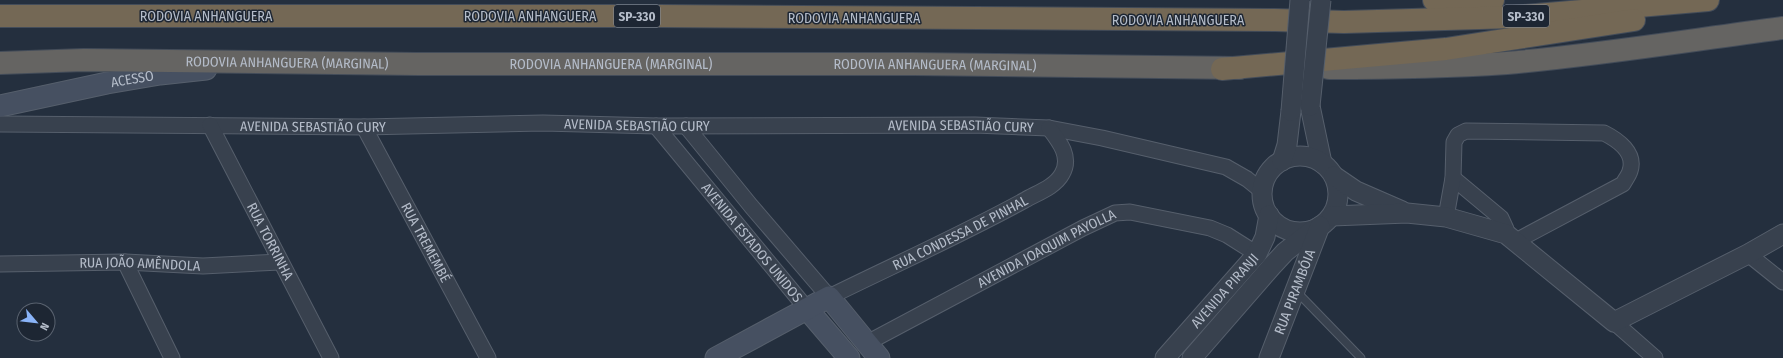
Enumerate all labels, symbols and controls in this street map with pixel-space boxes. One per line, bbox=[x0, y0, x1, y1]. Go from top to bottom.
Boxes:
road number: SP-330 bbox=[614, 5, 660, 27]
road number: SP-330 bbox=[1503, 5, 1549, 27]
street label: RODOVIA ANHANGUERA bbox=[140, 8, 273, 25]
street label: RODOVIA ANHANGUERA bbox=[464, 8, 597, 25]
street label: RODOVIA ANHANGUERA bbox=[788, 10, 921, 27]
street label: RODOVIA ANHANGUERA bbox=[1112, 12, 1245, 29]
street label: RODOVIA ANHANGUERA (MARGINAL) bbox=[185, 53, 389, 72]
street label: RODOVIA ANHANGUERA (MARGINAL) bbox=[833, 55, 1037, 74]
street label: RODOVIA ANHANGUERA (MARGINAL) bbox=[509, 56, 712, 73]
street label: ACESSO bbox=[109, 67, 155, 91]
street label: AVENIDA SEBASTIÃO CURY bbox=[564, 115, 710, 135]
street label: AVENIDA SEBASTIÃO CURY bbox=[888, 116, 1034, 136]
street label: AVENIDA SEBASTIÃO CURY bbox=[240, 117, 386, 136]
street label: AVENIDA ESTADOS UNIDOS bbox=[698, 179, 806, 306]
street label: RUA CONDESSA DE PINHAL bbox=[890, 192, 1031, 274]
street label: RUA TORRINHA bbox=[243, 200, 298, 283]
street label: RUA TREMEMBÉ bbox=[398, 200, 455, 285]
street label: AVENIDA JOAQUIM PAYOLLA bbox=[974, 205, 1119, 291]
street label: RUA PIRAMBÓIA bbox=[1270, 246, 1319, 337]
street label: AVENIDA PIRANJI bbox=[1187, 250, 1262, 331]
street label: RUA JOÃO AMÊNDOLA bbox=[79, 253, 201, 274]
north arrow bbox=[16, 302, 56, 342]
text: N bbox=[37, 320, 52, 332]

